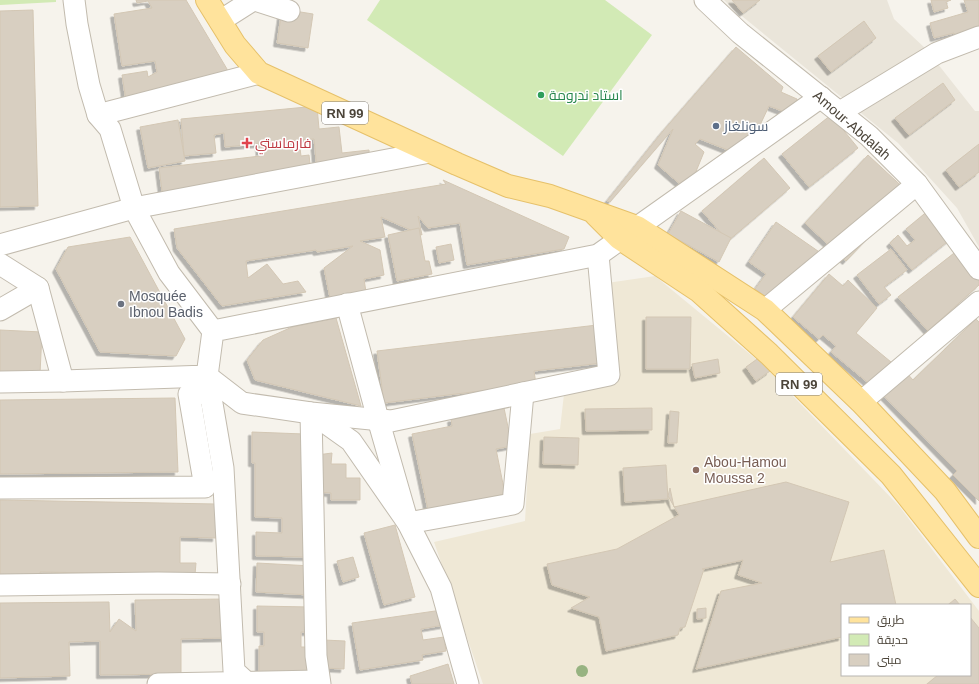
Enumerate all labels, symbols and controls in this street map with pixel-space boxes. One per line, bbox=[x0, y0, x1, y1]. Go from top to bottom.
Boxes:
place label: استاد ندرومة bbox=[549, 87, 623, 103]
street label: Amour-Abdalah bbox=[810, 87, 894, 163]
marker: استاد ندرومة bbox=[536, 90, 546, 100]
road number: RN 99 bbox=[322, 102, 368, 124]
place label: سونلغاز bbox=[723, 118, 768, 134]
marker: سونلغاز bbox=[711, 121, 721, 131]
place label: فارماستي bbox=[255, 135, 312, 155]
marker: فارماستي bbox=[242, 138, 252, 148]
place label: Mosquée Ibnou Badis bbox=[129, 288, 203, 320]
marker: Mosquée Ibnou Badis bbox=[116, 299, 126, 309]
road number: RN 99 bbox=[776, 373, 822, 395]
place label: Abou-Hamou Moussa 2 bbox=[704, 454, 787, 486]
marker: Abou-Hamou Moussa 2 bbox=[691, 465, 701, 475]
legend bbox=[841, 604, 971, 676]
text: طريق bbox=[877, 613, 905, 627]
text: حديقة bbox=[877, 633, 908, 647]
text: مبنى bbox=[877, 653, 902, 667]

